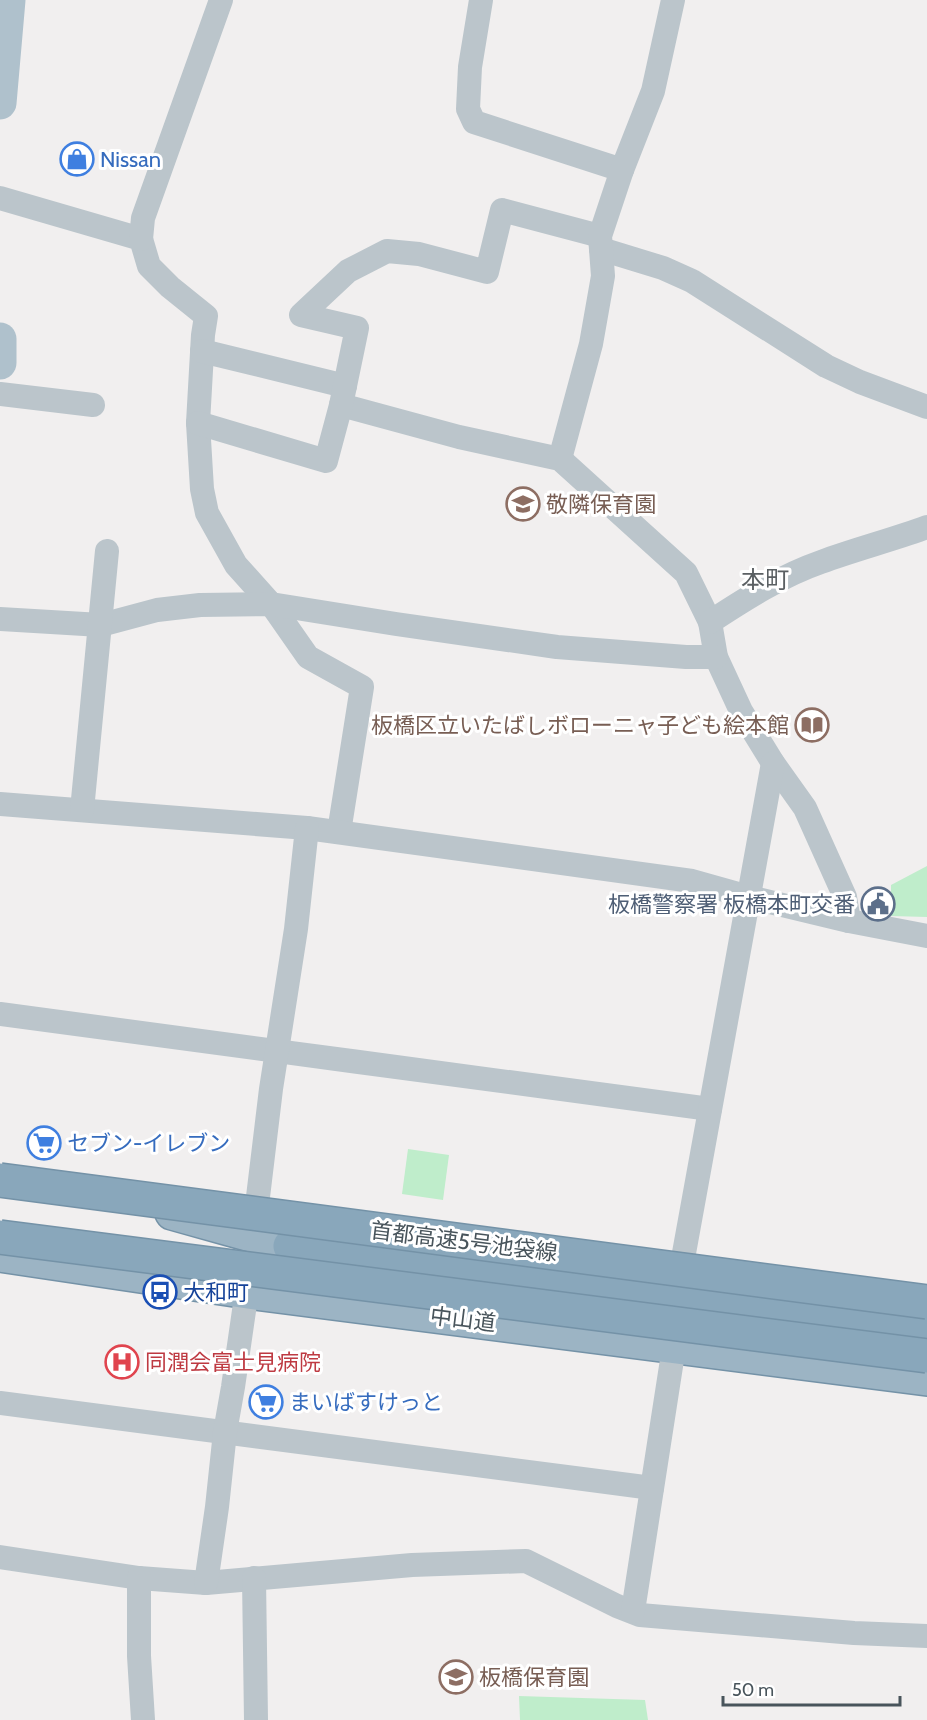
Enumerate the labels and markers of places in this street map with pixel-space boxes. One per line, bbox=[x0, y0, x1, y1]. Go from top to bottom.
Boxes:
shop icon: Nissan bbox=[59, 141, 95, 177]
place label: Nissan bbox=[100, 146, 161, 173]
school or university icon: 敬隣保育園 bbox=[505, 486, 541, 522]
place label: 敬隣保育園 bbox=[546, 491, 656, 518]
library icon: 板橋区立いたばしボローニャ子ども絵本館 bbox=[794, 707, 830, 743]
place label: 板橋区立いたばしボローニャ子ども絵本館 bbox=[371, 712, 789, 739]
public building icon: 板橋警察署 板橋本町交番 bbox=[860, 886, 896, 922]
place label: 板橋警察署 板橋本町交番 bbox=[608, 891, 855, 918]
supermarket icon: セブン-イレブン bbox=[26, 1125, 62, 1161]
place label: セブン-イレブン bbox=[67, 1130, 230, 1157]
bus stop icon: 大和町 bbox=[142, 1274, 178, 1310]
place label: 大和町 bbox=[183, 1279, 249, 1306]
hospital icon: 同潤会富士見病院 bbox=[104, 1344, 140, 1380]
place label: 同潤会富士見病院 bbox=[145, 1349, 321, 1376]
supermarket icon: まいばすけっと bbox=[248, 1384, 284, 1420]
place label: まいばすけっと bbox=[289, 1389, 443, 1416]
school or university icon: 板橋保育園 bbox=[438, 1659, 474, 1695]
place label: 板橋保育園 bbox=[479, 1664, 589, 1691]

